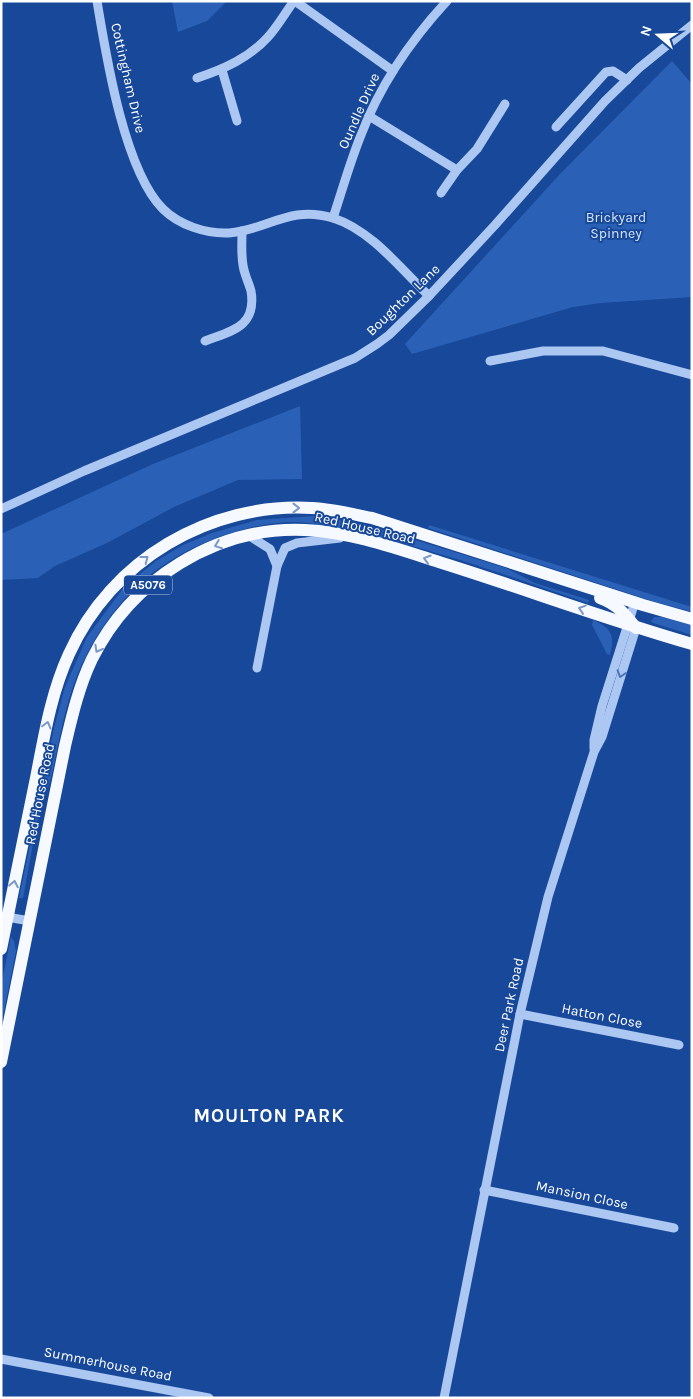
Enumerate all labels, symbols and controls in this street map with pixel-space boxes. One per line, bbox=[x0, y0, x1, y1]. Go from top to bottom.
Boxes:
north arrow bbox=[633, 10, 683, 60]
street label: Cottingham Drive bbox=[107, 21, 149, 135]
text: N bbox=[637, 23, 656, 38]
street label: Oundle Drive bbox=[335, 70, 383, 152]
park label: Brickyard Spinney bbox=[586, 209, 646, 242]
street label: Boughton Lane bbox=[363, 261, 443, 339]
one-way arrow bbox=[293, 503, 301, 513]
street label: Red House Road bbox=[313, 508, 417, 548]
one-way arrow bbox=[214, 539, 223, 549]
one-way arrow bbox=[424, 554, 432, 564]
one-way arrow bbox=[139, 556, 148, 564]
road number: A5076 bbox=[124, 576, 172, 594]
one-way arrow bbox=[578, 604, 587, 614]
one-way arrow bbox=[94, 643, 104, 652]
one-way arrow bbox=[617, 670, 627, 678]
one-way arrow bbox=[41, 720, 52, 729]
street label: Red House Road bbox=[22, 742, 58, 846]
one-way arrow bbox=[9, 879, 19, 888]
street label: Deer Park Road bbox=[491, 956, 527, 1054]
street label: Hatton Close bbox=[560, 1000, 644, 1032]
district label: MOULTON PARK bbox=[193, 1105, 345, 1127]
street label: Mansion Close bbox=[534, 1177, 630, 1213]
street label: Summerhouse Road bbox=[43, 1343, 173, 1385]

